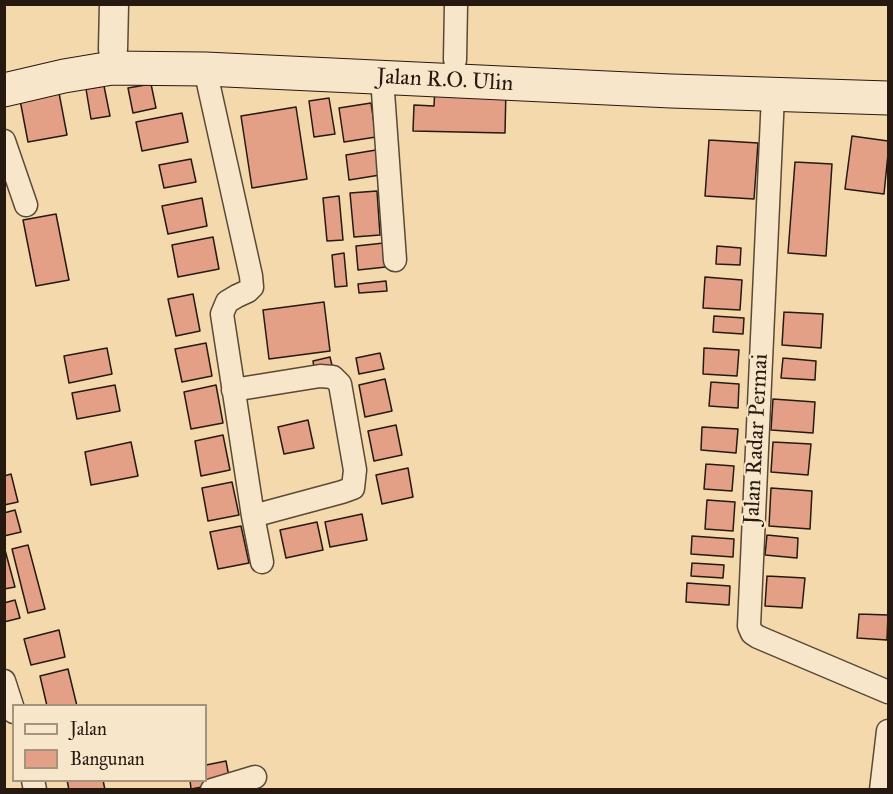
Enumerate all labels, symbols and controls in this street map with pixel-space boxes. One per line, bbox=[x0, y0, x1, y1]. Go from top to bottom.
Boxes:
street label: Jalan R.O. Ulin bbox=[376, 64, 514, 98]
street label: Jalan Radar Permai bbox=[739, 353, 775, 525]
legend bbox=[12, 704, 207, 782]
text: Jalan bbox=[70, 718, 107, 740]
text: Bangunan bbox=[70, 748, 145, 770]

